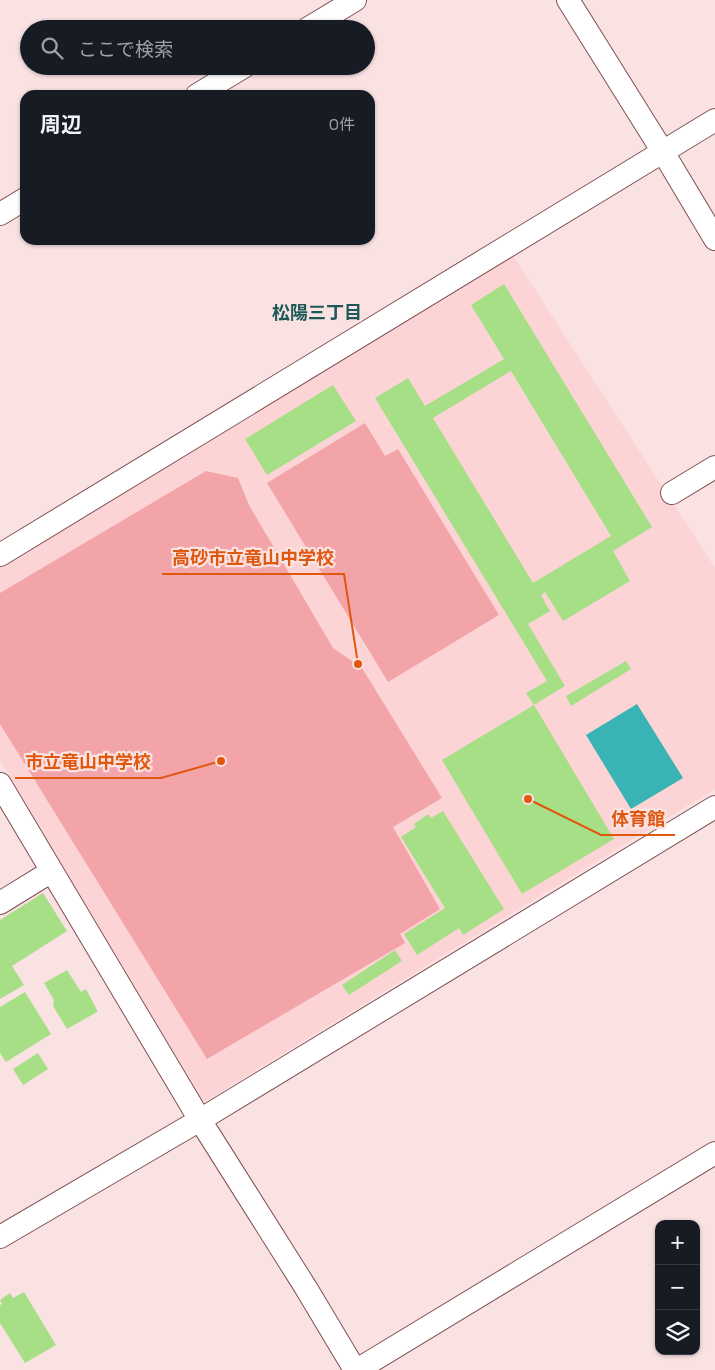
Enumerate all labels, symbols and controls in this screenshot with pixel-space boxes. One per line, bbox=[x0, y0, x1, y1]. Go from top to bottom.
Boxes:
search box bbox=[20, 20, 375, 75]
icon: search bbox=[38, 34, 66, 62]
text: ここで検索 bbox=[78, 37, 173, 62]
text: 周辺 bbox=[40, 111, 82, 138]
text: 0件 bbox=[329, 114, 355, 135]
district label: 松陽三丁目 bbox=[272, 301, 362, 324]
callout: 高砂市立竜山中学校 bbox=[162, 541, 344, 574]
text: 高砂市立竜山中学校 bbox=[172, 546, 334, 569]
callout: 市立竜山中学校 bbox=[15, 745, 161, 778]
text: 市立竜山中学校 bbox=[25, 750, 151, 773]
callout: 体育館 bbox=[601, 802, 675, 835]
text: 体育館 bbox=[611, 807, 665, 830]
map controls bbox=[655, 1220, 700, 1355]
button: + bbox=[655, 1220, 700, 1265]
button: − bbox=[655, 1265, 700, 1310]
button: layers bbox=[655, 1310, 700, 1355]

